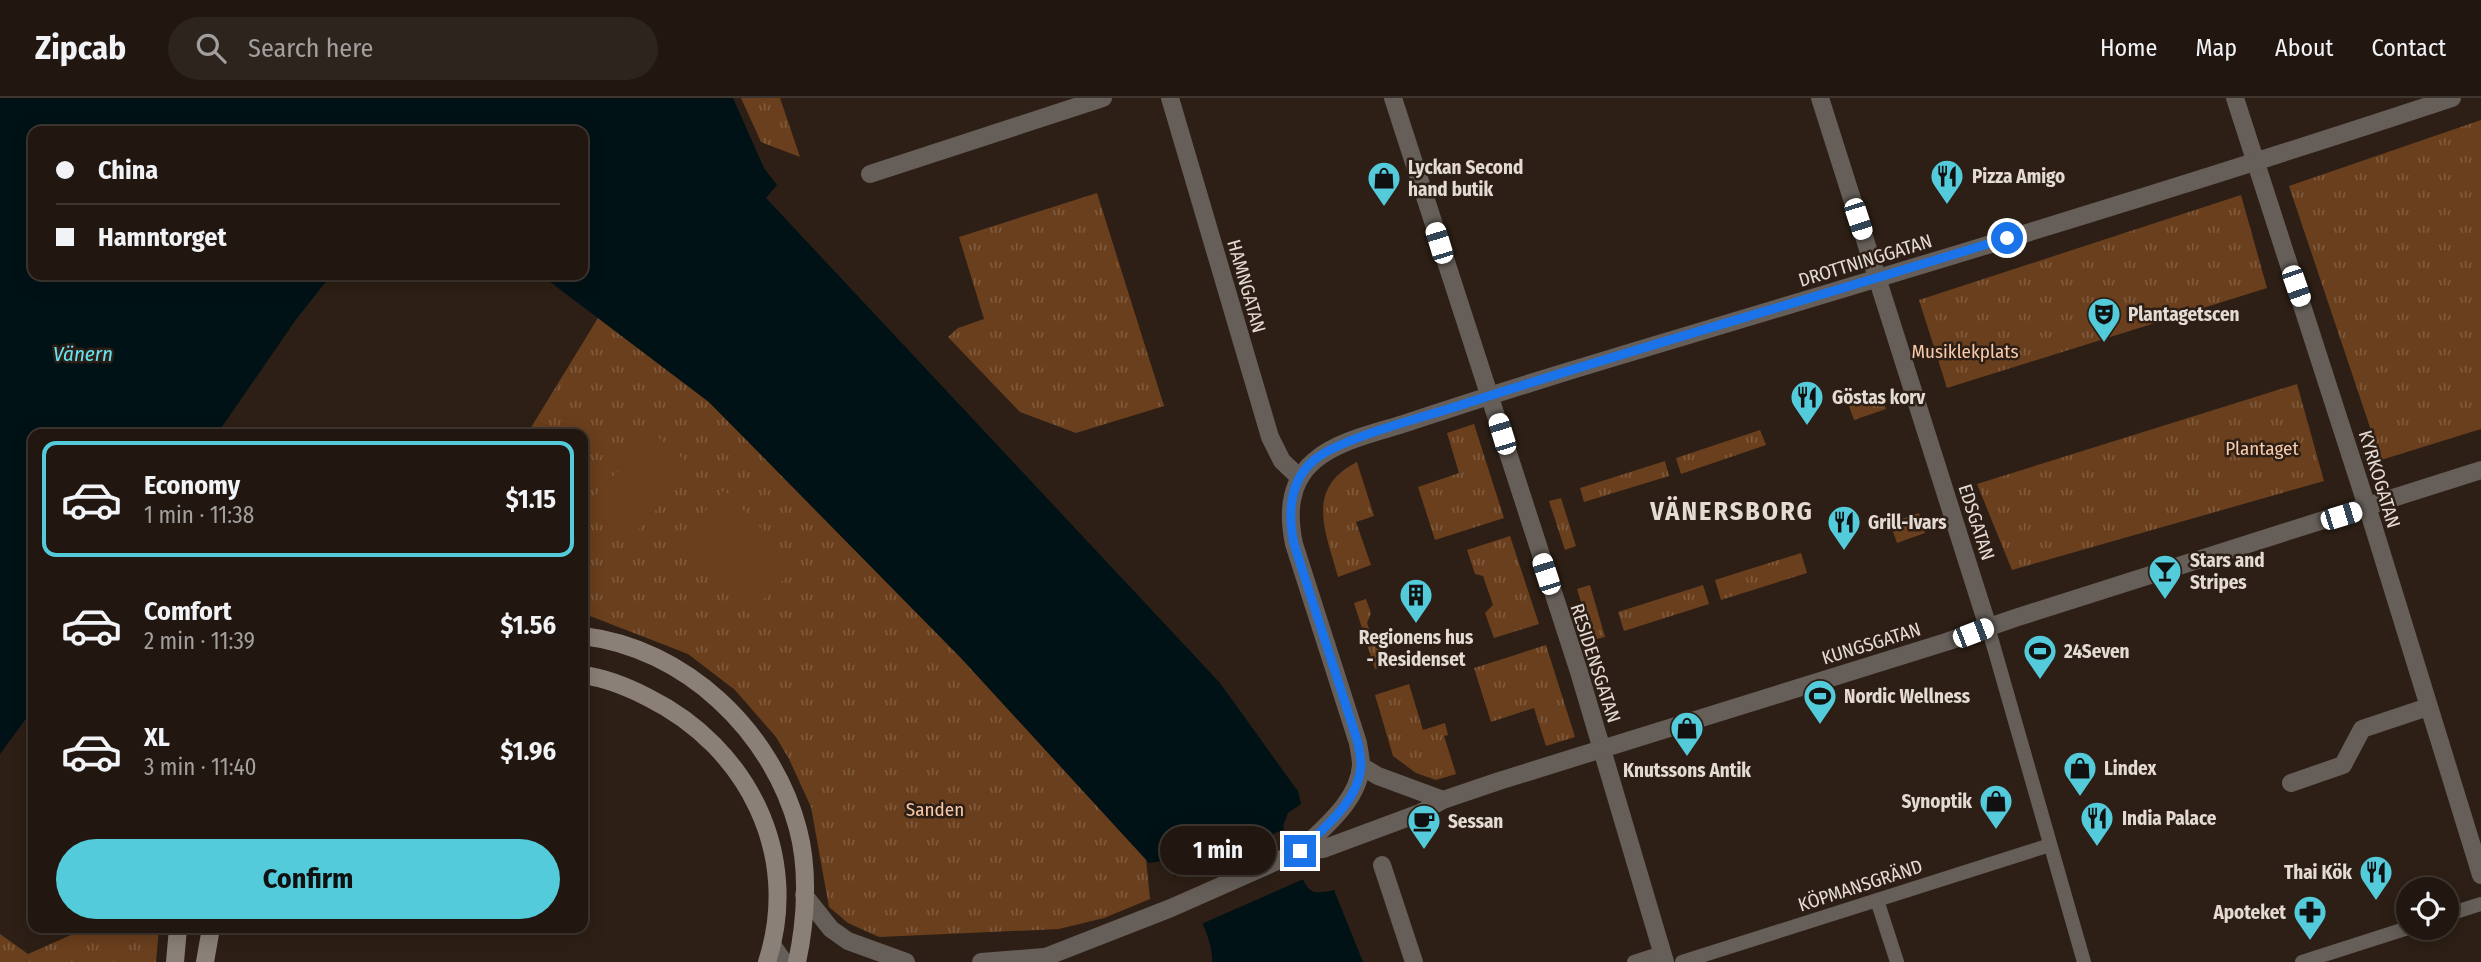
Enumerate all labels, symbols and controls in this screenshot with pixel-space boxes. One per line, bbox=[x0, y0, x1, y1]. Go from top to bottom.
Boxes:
search box bbox=[168, 17, 658, 80]
text: Zipcab bbox=[35, 28, 126, 68]
icon: search bbox=[192, 29, 230, 67]
text: Search here bbox=[248, 33, 373, 64]
text: Home bbox=[2100, 34, 2157, 62]
text: Map bbox=[2195, 34, 2237, 62]
text: About bbox=[2275, 34, 2333, 62]
text: Contact bbox=[2371, 34, 2446, 62]
text: China bbox=[98, 155, 158, 186]
place label: Lyckan Second hand butik bbox=[1408, 156, 1523, 201]
restaurant icon: Pizza Amigo bbox=[1928, 157, 1966, 206]
shop icon: Lyckan Second hand butik bbox=[1365, 159, 1403, 208]
place label: Pizza Amigo bbox=[1972, 165, 2065, 188]
car bbox=[1842, 196, 1875, 242]
car bbox=[1423, 220, 1456, 266]
text: Hamntorget bbox=[98, 222, 227, 253]
route start bbox=[1991, 222, 2023, 254]
street label: DROTTNINGGATAN bbox=[1796, 229, 1935, 292]
street label: HAMNGATAN bbox=[1222, 237, 1271, 335]
car bbox=[2280, 263, 2313, 309]
theatre icon: Plantagetscen bbox=[2085, 295, 2123, 344]
place label: Plantagetscen bbox=[2128, 303, 2240, 326]
park label: Musiklekplats bbox=[1911, 340, 2019, 363]
water label: Vänern bbox=[53, 341, 113, 367]
restaurant icon: Göstas korv bbox=[1788, 378, 1826, 427]
place label: Göstas korv bbox=[1832, 386, 1926, 409]
car bbox=[1486, 411, 1519, 457]
street label: KYRKOGATAN bbox=[2354, 428, 2405, 531]
park label: Plantaget bbox=[2225, 437, 2299, 460]
icon: car bbox=[60, 468, 123, 531]
text: Economy bbox=[144, 470, 240, 501]
street label: EDSGATAN bbox=[1953, 481, 2000, 563]
text: $1.15 bbox=[506, 484, 556, 515]
district label: VÄNERSBORG bbox=[1649, 496, 1814, 527]
car bbox=[2318, 500, 2365, 532]
text: 1 min · 11:38 bbox=[144, 501, 254, 529]
restaurant icon: Grill-Ivars bbox=[1825, 503, 1863, 552]
place label: Grill-Ivars bbox=[1868, 511, 1947, 534]
place label: Stars and Stripes bbox=[2190, 549, 2265, 594]
car bbox=[1530, 551, 1563, 597]
bar icon: Stars and Stripes bbox=[2146, 552, 2184, 601]
building icon: Regionens hus - Residenset bbox=[1397, 576, 1435, 625]
icon: car bbox=[60, 594, 123, 657]
text: Comfort bbox=[144, 596, 232, 627]
street label: RESIDENSGATAN bbox=[1565, 601, 1626, 726]
text: $1.56 bbox=[500, 610, 556, 641]
car bbox=[1950, 616, 1997, 650]
street label: KUNGSGATAN bbox=[1819, 618, 1923, 669]
place label: Regionens hus - Residenset bbox=[1359, 626, 1474, 671]
text: 2 min · 11:39 bbox=[144, 627, 255, 655]
sports icon: 24Seven bbox=[2021, 632, 2059, 681]
place label: 24Seven bbox=[2063, 640, 2130, 663]
sports icon: Nordic Wellness bbox=[1801, 677, 1839, 726]
place label: Nordic Wellness bbox=[1844, 685, 1971, 708]
shop icon: Knutssons Antik bbox=[1668, 709, 1706, 758]
icon: car bbox=[60, 720, 123, 783]
text: XL bbox=[144, 722, 170, 753]
text: $1.96 bbox=[501, 736, 556, 767]
shop icon: Lindex bbox=[2061, 749, 2099, 798]
text: 3 min · 11:40 bbox=[144, 753, 257, 781]
place label: Lindex bbox=[2104, 757, 2157, 780]
place label: Knutssons Antik bbox=[1623, 759, 1751, 782]
shop icon: Synoptik bbox=[1977, 782, 2015, 831]
place label: Synoptik bbox=[1902, 790, 1972, 813]
park label: Sanden bbox=[906, 798, 964, 821]
restaurant icon: India Palace bbox=[2078, 799, 2116, 848]
cafe icon: Sessan bbox=[1405, 802, 1443, 851]
place label: India Palace bbox=[2122, 807, 2217, 830]
place label: Sessan bbox=[1448, 810, 1503, 833]
callout: 1 min bbox=[1160, 826, 1276, 876]
route end bbox=[1284, 835, 1316, 867]
text: 1 min bbox=[1193, 836, 1243, 864]
button: Confirm bbox=[56, 839, 560, 919]
restaurant icon: Thai Kök bbox=[2357, 853, 2395, 902]
street label: KÖPMANSGRÄND bbox=[1795, 855, 1925, 916]
place label: Thai Kök bbox=[2284, 861, 2352, 884]
map controls bbox=[2396, 877, 2459, 940]
button: locate bbox=[2396, 877, 2459, 940]
pharmacy icon: Apoteket bbox=[2291, 893, 2329, 942]
place label: Apoteket bbox=[2212, 901, 2286, 924]

